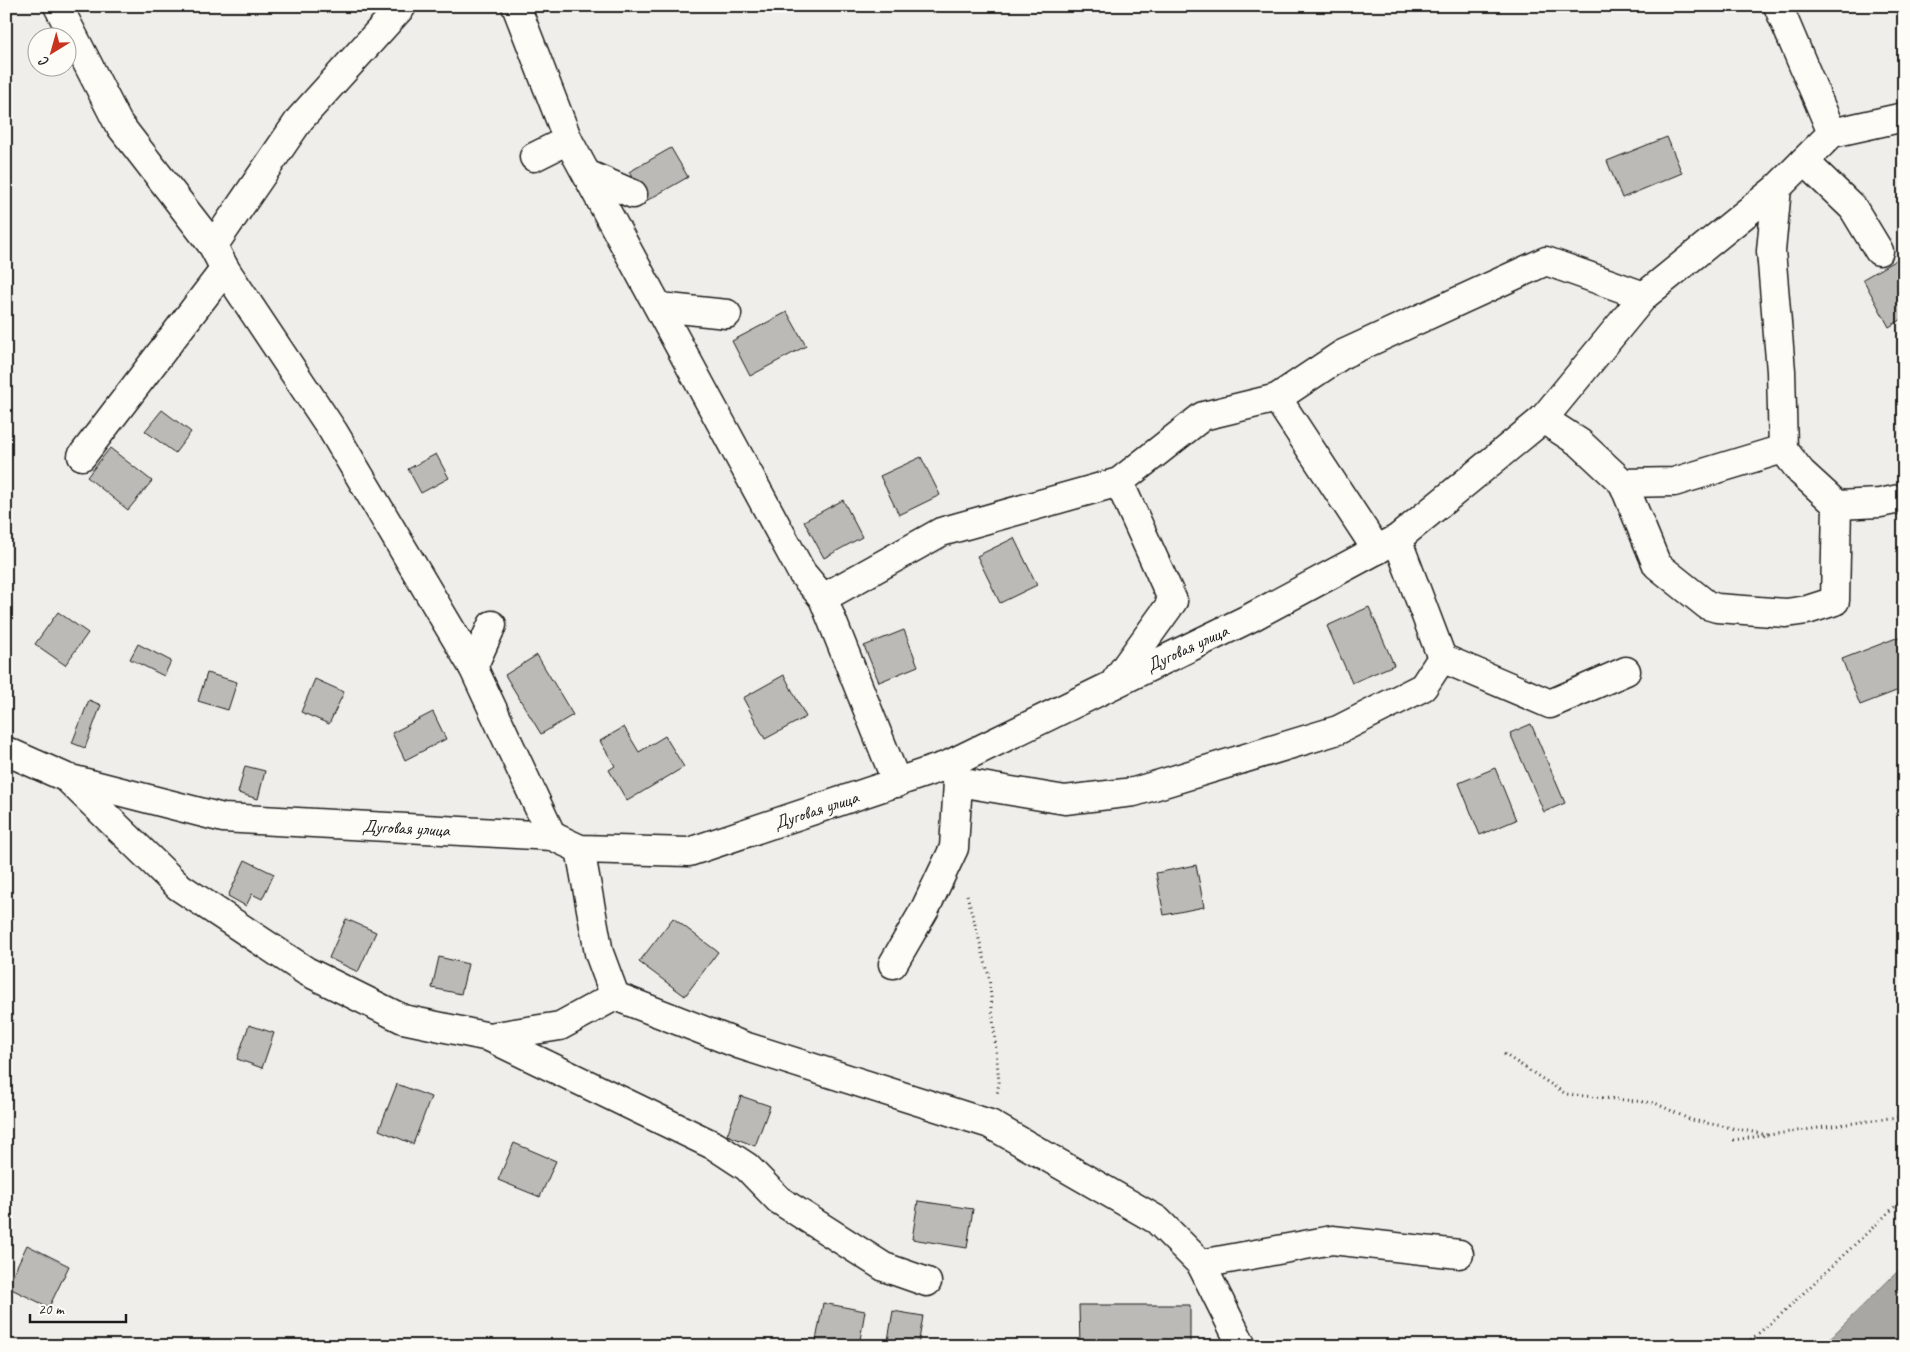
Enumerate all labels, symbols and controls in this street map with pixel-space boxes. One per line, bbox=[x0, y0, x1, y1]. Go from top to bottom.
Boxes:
north arrow bbox=[28, 28, 78, 78]
text: С bbox=[35, 52, 52, 71]
street label: Дуговая улица bbox=[1143, 619, 1232, 676]
street label: Дуговая улица bbox=[771, 786, 862, 834]
street label: Дуговая улица bbox=[362, 815, 451, 841]
scale bar bbox=[30, 1292, 126, 1324]
text: 20 m bbox=[38, 1300, 65, 1319]

